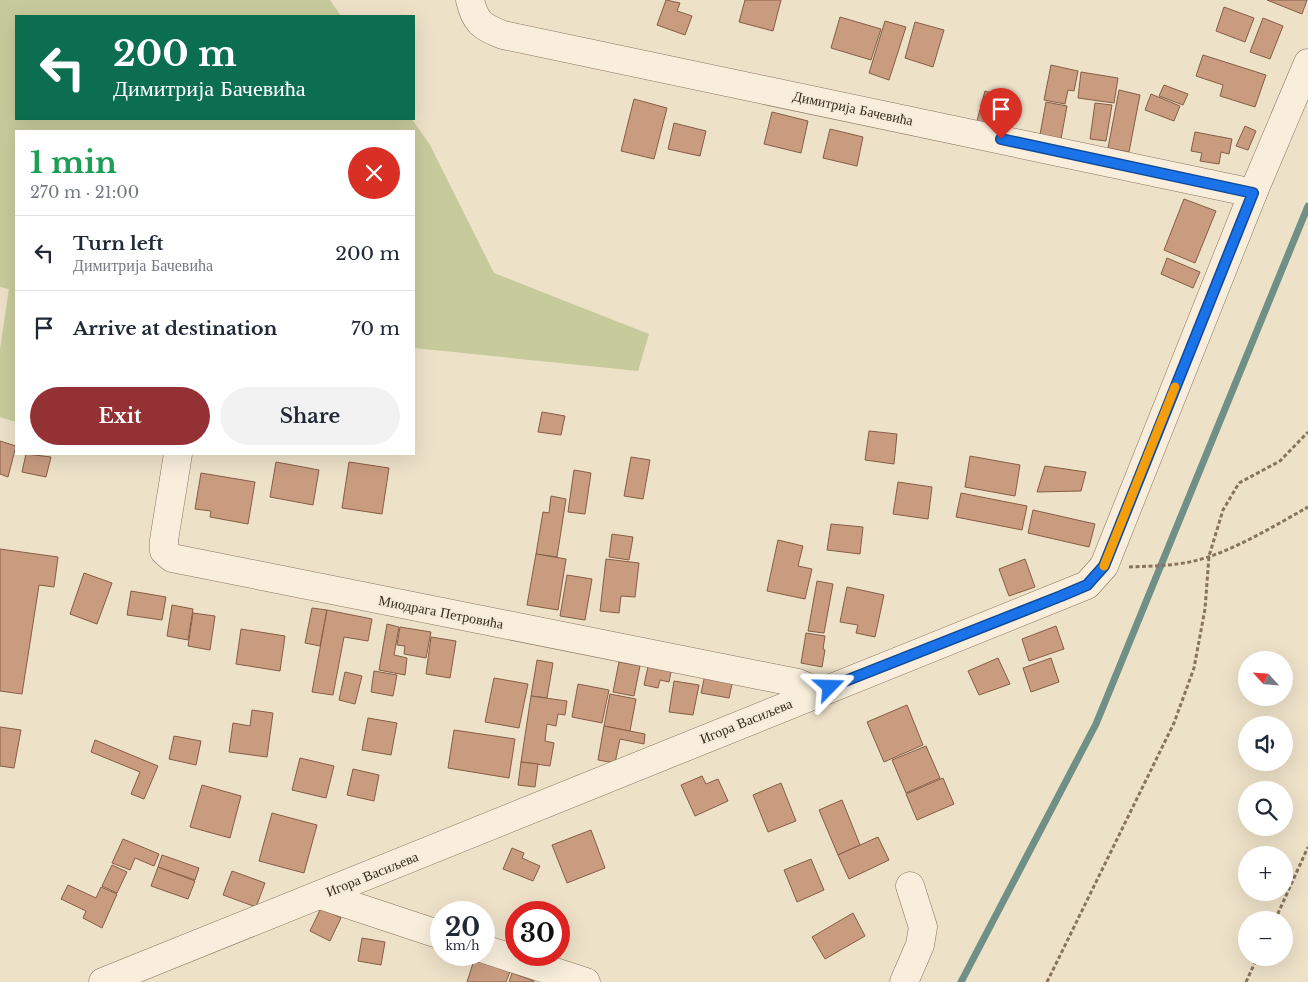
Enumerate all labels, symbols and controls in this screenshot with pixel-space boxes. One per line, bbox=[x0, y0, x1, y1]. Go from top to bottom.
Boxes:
text: 200 m bbox=[113, 32, 237, 75]
icon: left bbox=[30, 35, 95, 100]
text: Димитрија Бачевића bbox=[113, 75, 306, 102]
street label: Димитрија Бачевића bbox=[791, 86, 916, 130]
pin bbox=[980, 88, 1022, 139]
icon: arrive bbox=[987, 95, 1015, 123]
text: 1 min bbox=[30, 144, 117, 181]
button: close bbox=[348, 147, 400, 199]
text: 270 m · 21:00 bbox=[30, 182, 139, 202]
text: Turn left bbox=[73, 232, 164, 255]
icon: left bbox=[30, 239, 58, 267]
text: 200 m bbox=[335, 242, 400, 265]
text: Димитрија Бачевића bbox=[73, 255, 213, 275]
icon: arrive bbox=[30, 314, 58, 342]
text: Arrive at destination bbox=[73, 317, 277, 340]
text: 70 m bbox=[351, 317, 400, 340]
button: Exit bbox=[30, 387, 210, 445]
button: Share bbox=[220, 387, 400, 445]
street label: Миодрага Петровића bbox=[377, 591, 506, 633]
north arrow bbox=[1238, 651, 1292, 706]
map controls bbox=[1238, 651, 1293, 966]
position arrow bbox=[803, 660, 855, 712]
street label: Игора Васиљева bbox=[697, 694, 796, 748]
button: sound bbox=[1238, 716, 1293, 771]
button: search bbox=[1238, 781, 1293, 836]
button: + bbox=[1238, 846, 1293, 901]
street label: Игора Васиљева bbox=[323, 847, 422, 901]
speed limit sign: 30 bbox=[505, 901, 570, 966]
button: − bbox=[1238, 911, 1293, 966]
text: 20 bbox=[445, 912, 480, 943]
text: km/h bbox=[445, 938, 480, 953]

